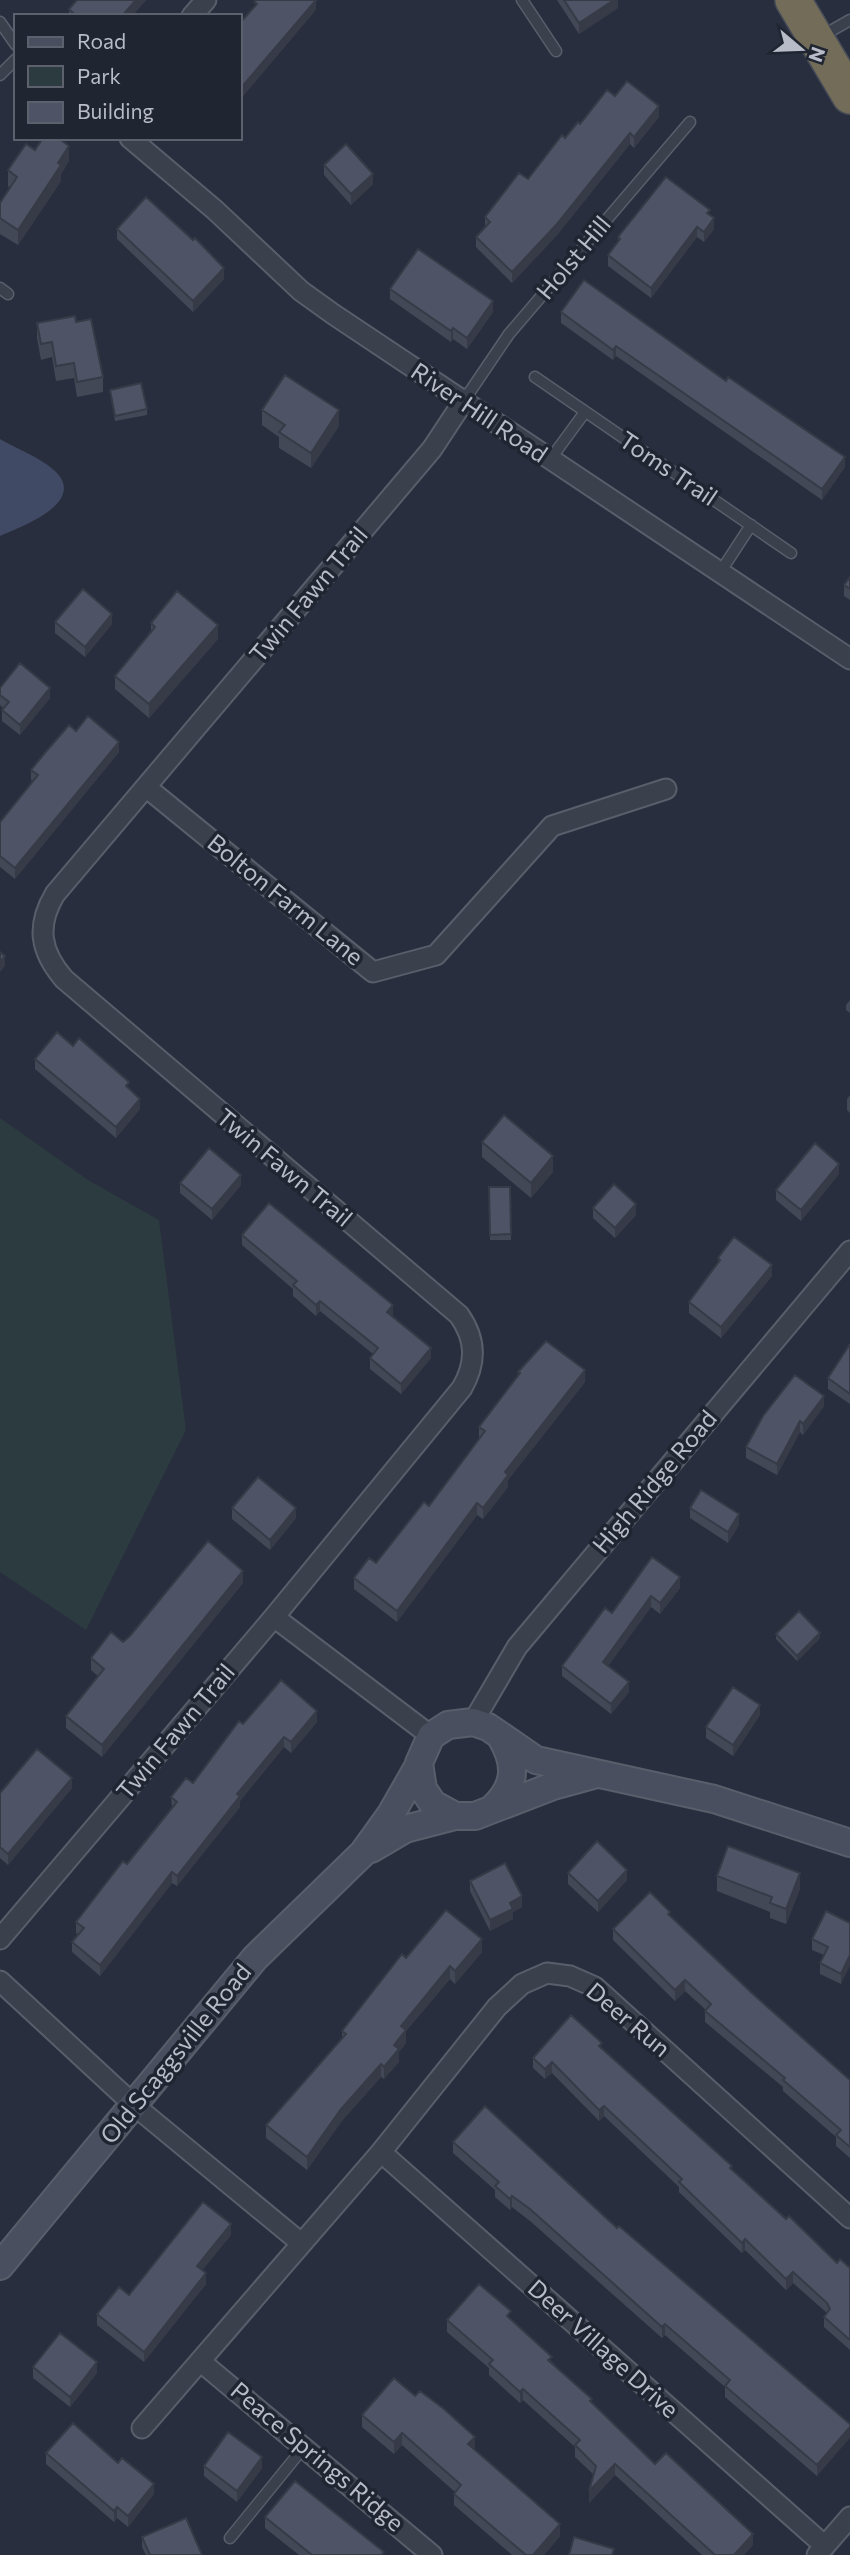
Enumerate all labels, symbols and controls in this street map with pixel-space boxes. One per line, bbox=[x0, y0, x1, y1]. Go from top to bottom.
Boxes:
legend bbox=[14, 14, 242, 140]
north arrow bbox=[766, 14, 836, 84]
text: Road bbox=[77, 28, 126, 53]
text: N bbox=[804, 44, 831, 65]
text: Park bbox=[77, 63, 121, 88]
text: Building bbox=[77, 98, 154, 123]
street label: Holst Hill bbox=[530, 209, 616, 305]
street label: River Hill Road bbox=[406, 356, 553, 468]
street label: Toms Trail bbox=[614, 424, 723, 511]
street label: Twin Fawn Trail bbox=[243, 520, 373, 668]
street label: Bolton Farm Lane bbox=[202, 827, 370, 971]
street label: Twin Fawn Trail bbox=[211, 1102, 359, 1232]
street label: High Ridge Road bbox=[586, 1404, 722, 1558]
street label: Twin Fawn Trail bbox=[110, 1657, 240, 1805]
street label: Old Scaggsville Road bbox=[93, 1957, 256, 2149]
street label: Deer Run bbox=[581, 1976, 677, 2062]
street label: Deer Village Drive bbox=[523, 2273, 685, 2423]
street label: Peace Springs Ridge bbox=[226, 2375, 410, 2537]

